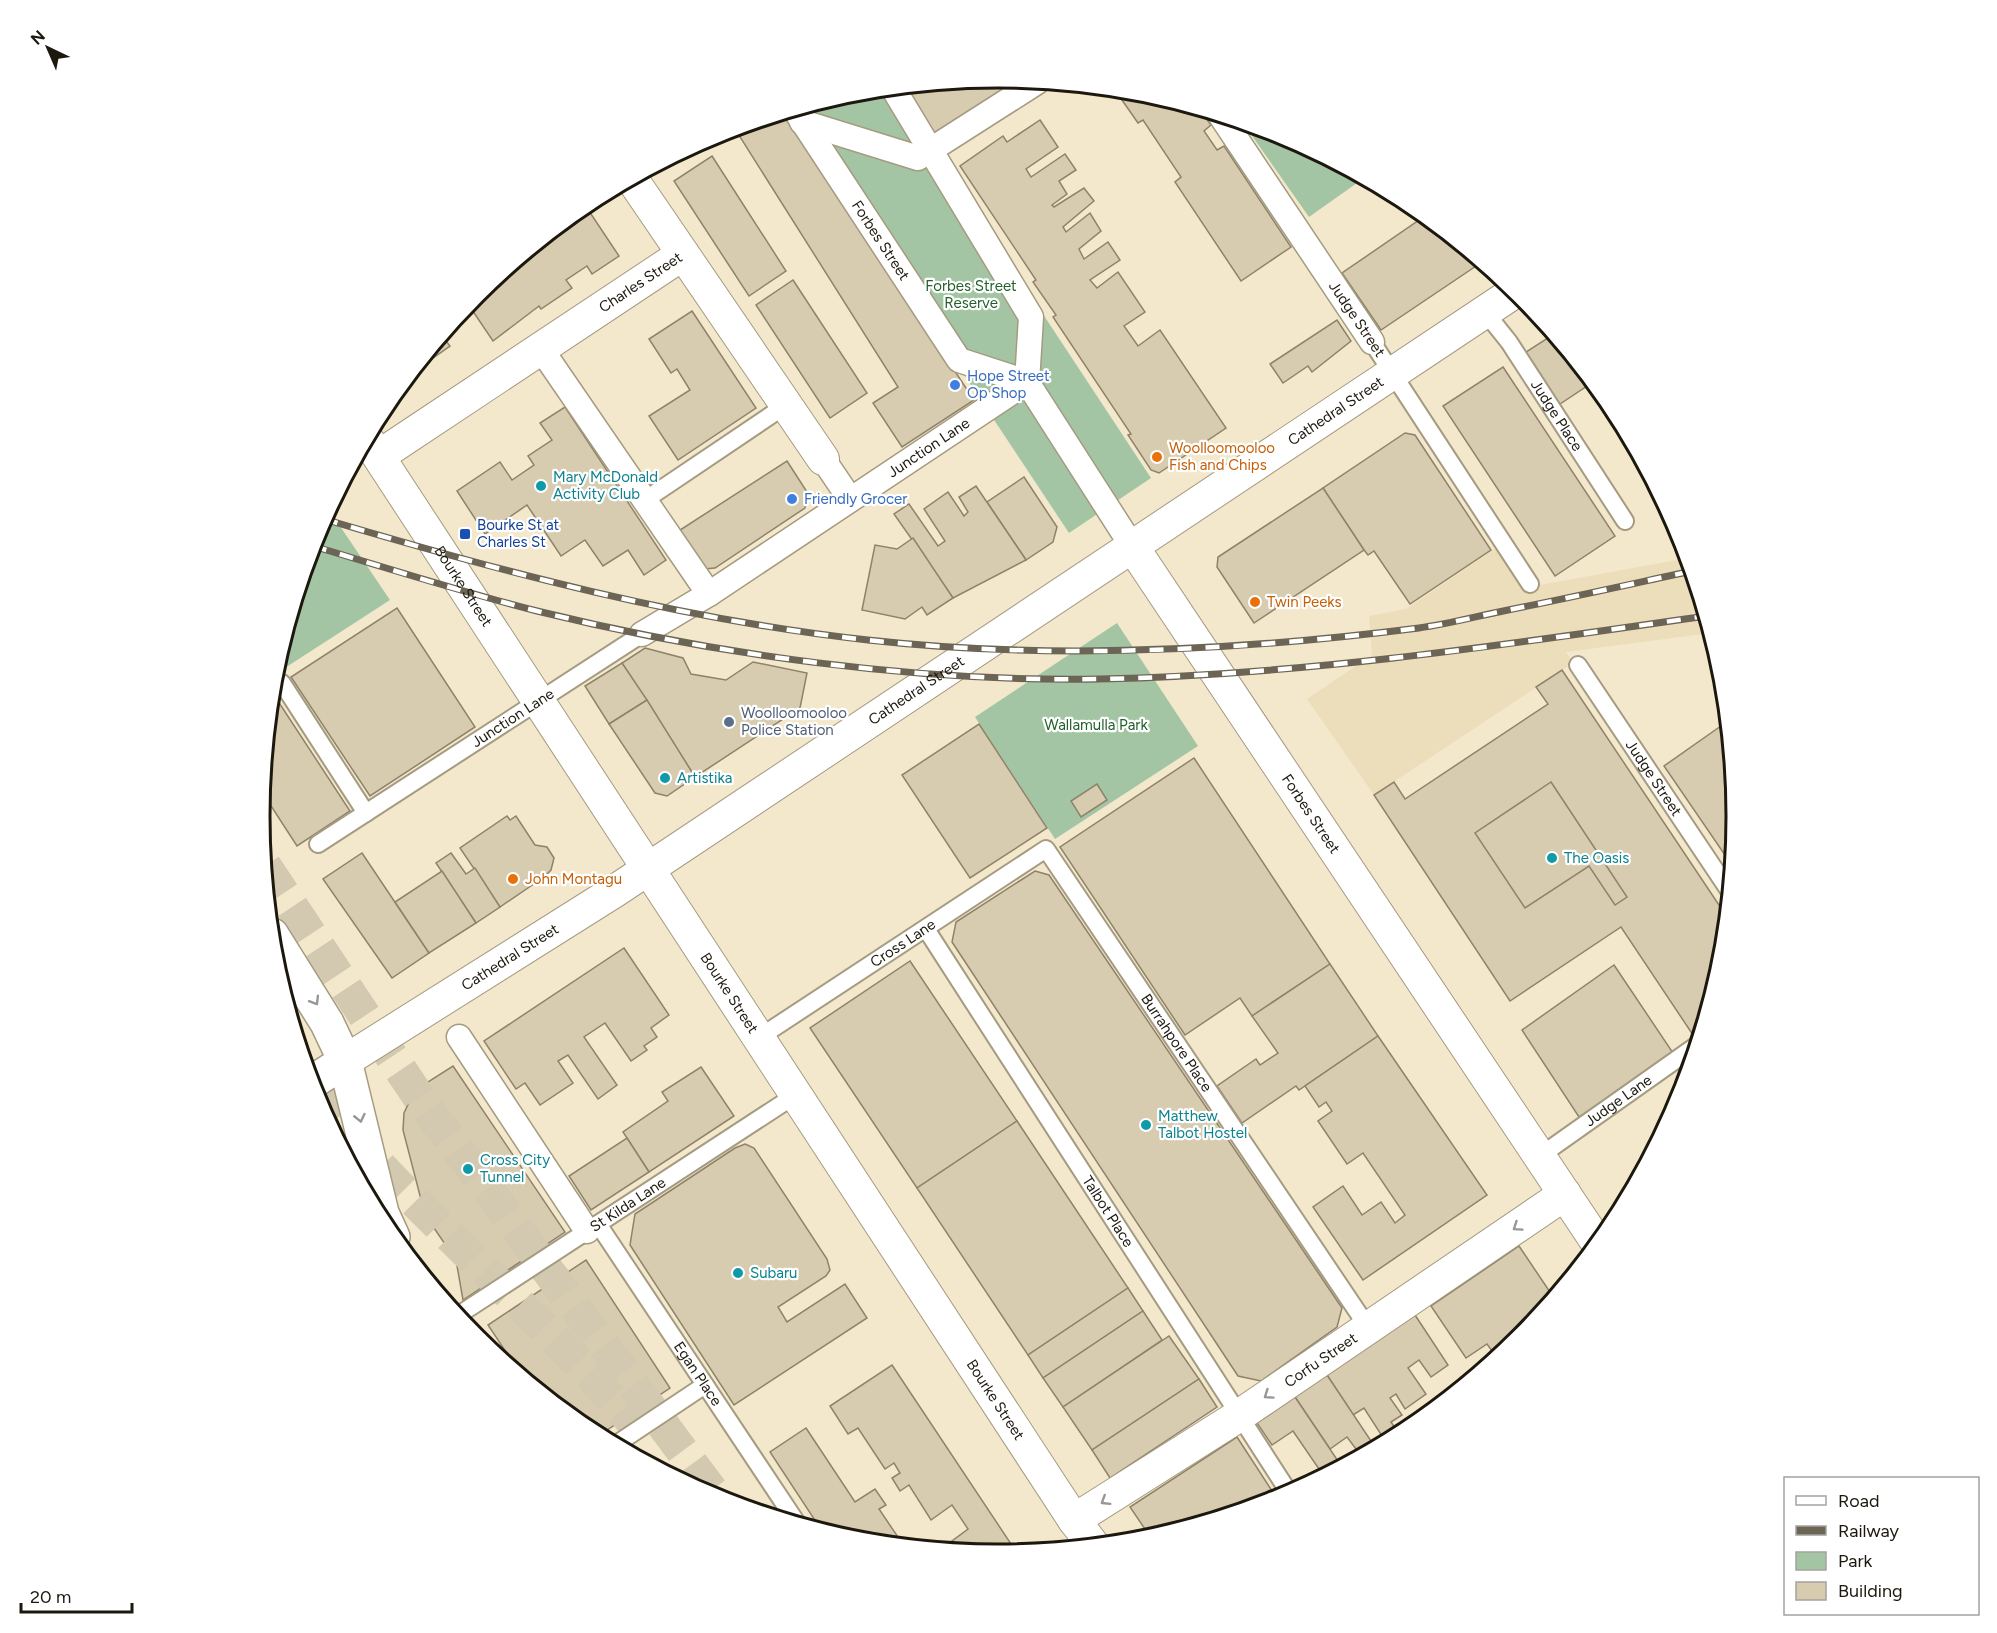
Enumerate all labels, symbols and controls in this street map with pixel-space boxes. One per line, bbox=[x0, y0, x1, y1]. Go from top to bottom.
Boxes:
north arrow bbox=[18, 18, 78, 78]
text: N bbox=[27, 26, 49, 49]
street label: Forbes Street bbox=[848, 197, 913, 284]
street label: Charles Street bbox=[595, 248, 686, 316]
park label: Forbes Street Reserve bbox=[925, 277, 1017, 312]
street label: Judge Street bbox=[1325, 278, 1389, 361]
place label: Hope Street Op Shop bbox=[967, 367, 1050, 402]
street label: Cathedral Street bbox=[1284, 373, 1387, 449]
street label: Judge Place bbox=[1527, 376, 1586, 455]
marker: Hope Street Op Shop bbox=[948, 378, 962, 392]
street label: Junction Lane bbox=[884, 414, 973, 481]
place label: Woolloomooloo Fish and Chips bbox=[1169, 439, 1275, 474]
marker: Woolloomooloo Fish and Chips bbox=[1150, 450, 1164, 464]
place label: Mary McDonald Activity Club bbox=[553, 468, 658, 503]
marker: Mary McDonald Activity Club bbox=[534, 479, 548, 493]
place label: Friendly Grocer bbox=[804, 490, 907, 508]
marker: Friendly Grocer bbox=[785, 492, 799, 506]
place label: Bourke St at Charles St bbox=[477, 516, 560, 551]
marker: Bourke St at Charles St bbox=[458, 527, 472, 541]
street label: Bourke Street bbox=[431, 543, 496, 630]
place label: Twin Peeks bbox=[1267, 593, 1342, 611]
marker: Twin Peeks bbox=[1248, 595, 1262, 609]
street label: Cathedral Street bbox=[865, 652, 968, 729]
street label: Junction Lane bbox=[468, 685, 557, 751]
place label: Woolloomooloo Police Station bbox=[741, 704, 847, 739]
marker: Woolloomooloo Police Station bbox=[722, 715, 736, 729]
park label: Wallamulla Park bbox=[1044, 716, 1148, 734]
street label: Judge Street bbox=[1622, 737, 1686, 820]
place label: Artistika bbox=[677, 769, 732, 787]
marker: Artistika bbox=[658, 771, 672, 785]
street label: Forbes Street bbox=[1278, 771, 1344, 857]
place label: The Oasis bbox=[1564, 849, 1629, 867]
marker: The Oasis bbox=[1545, 851, 1559, 865]
place label: John Montagu bbox=[525, 870, 622, 888]
marker: John Montagu bbox=[506, 872, 520, 886]
street label: Cross Lane bbox=[867, 915, 939, 971]
street label: Cathedral Street bbox=[458, 920, 562, 994]
street label: Bourke Street bbox=[697, 949, 762, 1037]
street label: Burrahpore Place bbox=[1137, 990, 1216, 1095]
one-way arrow bbox=[308, 995, 319, 1005]
street label: Judge Lane bbox=[1581, 1071, 1655, 1130]
place label: Matthew Talbot Hostel bbox=[1158, 1107, 1247, 1142]
one-way arrow bbox=[352, 1113, 365, 1123]
marker: Matthew Talbot Hostel bbox=[1139, 1118, 1153, 1132]
place label: Cross City Tunnel bbox=[480, 1151, 550, 1186]
marker: Cross City Tunnel bbox=[461, 1162, 475, 1176]
street label: Talbot Place bbox=[1078, 1172, 1138, 1250]
street label: St Kilda Lane bbox=[587, 1173, 669, 1236]
one-way arrow bbox=[1512, 1220, 1523, 1231]
place label: Subaru bbox=[750, 1264, 797, 1282]
marker: Subaru bbox=[731, 1266, 745, 1280]
street label: Corfu Street bbox=[1281, 1329, 1361, 1391]
street label: Egan Place bbox=[670, 1338, 726, 1409]
street label: Bourke Street bbox=[963, 1356, 1028, 1444]
one-way arrow bbox=[1264, 1388, 1275, 1399]
legend bbox=[1784, 1477, 1979, 1615]
text: Road bbox=[1838, 1490, 1879, 1512]
one-way arrow bbox=[1101, 1494, 1112, 1505]
text: Railway bbox=[1838, 1520, 1900, 1542]
text: Park bbox=[1838, 1550, 1873, 1572]
scale bar bbox=[21, 1576, 132, 1614]
text: Building bbox=[1838, 1580, 1903, 1602]
text: 20 m bbox=[30, 1586, 71, 1608]

